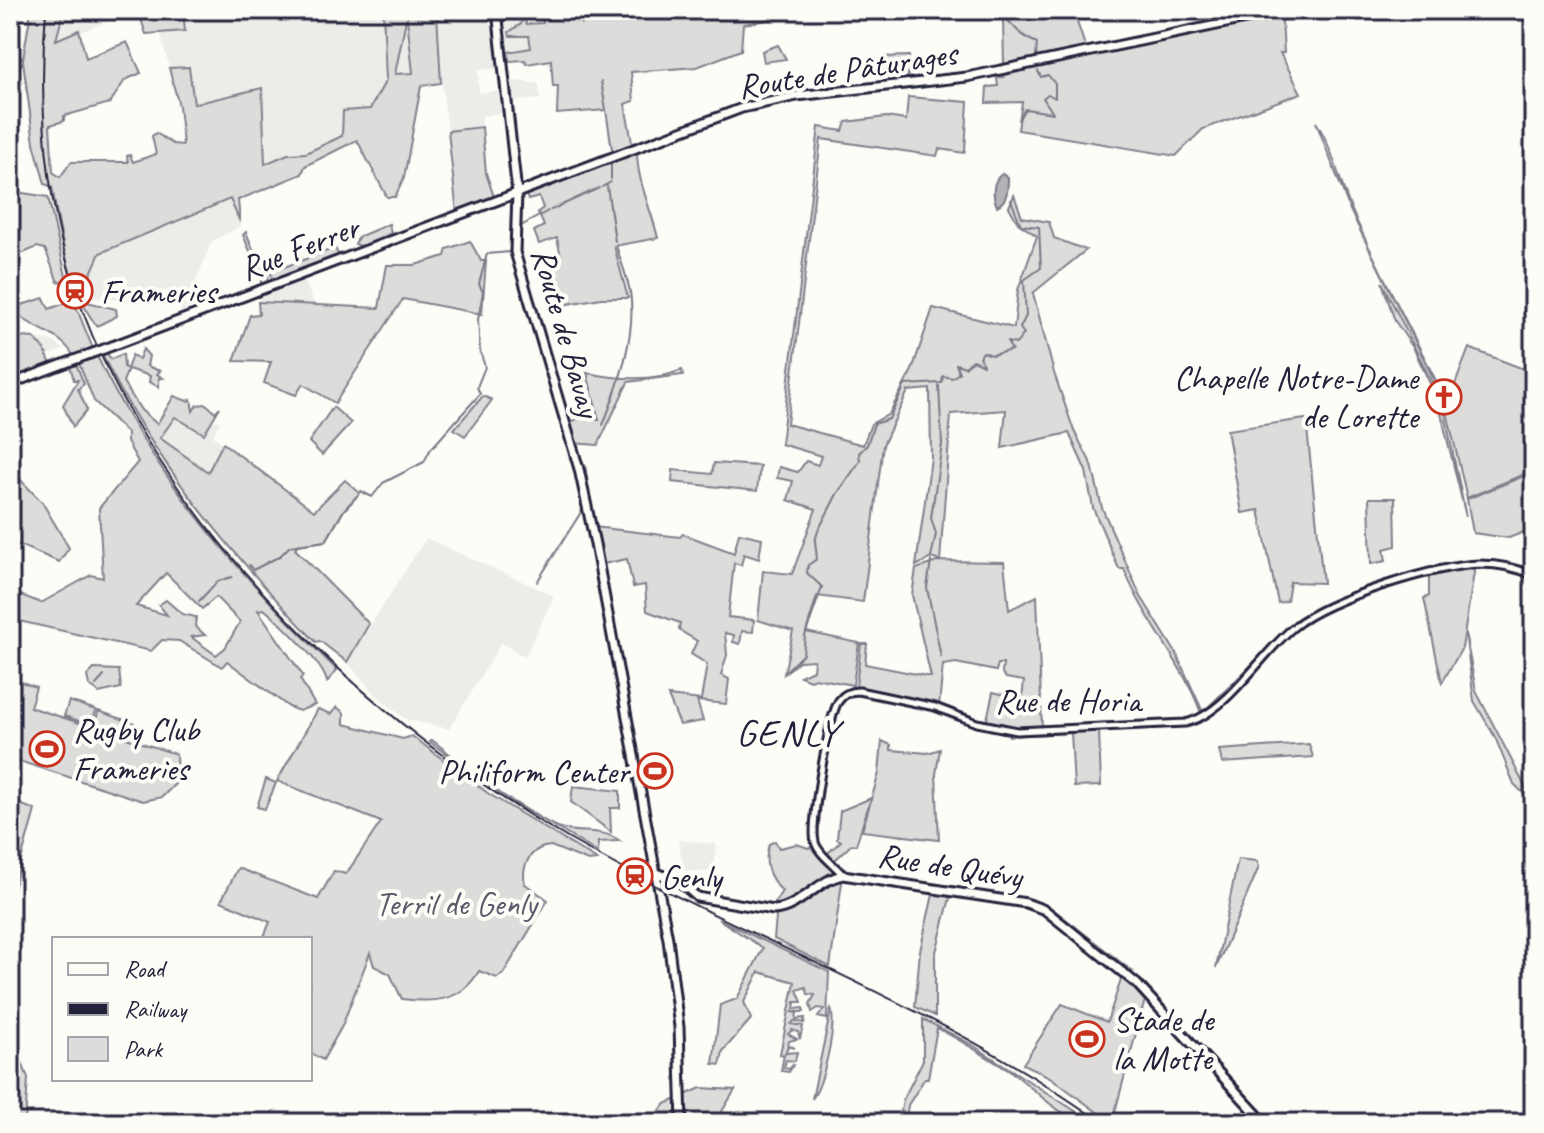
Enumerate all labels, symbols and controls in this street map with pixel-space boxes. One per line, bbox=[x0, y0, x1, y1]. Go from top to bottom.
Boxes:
street label: Route de Pâturages bbox=[735, 30, 963, 108]
street label: Rue Ferrer bbox=[234, 204, 367, 290]
street label: Route de Bavay bbox=[522, 243, 612, 424]
place label: Frameries bbox=[101, 270, 220, 313]
station icon: Frameries bbox=[56, 272, 94, 310]
place label: Chapelle Notre-Dame de Lorette bbox=[1174, 356, 1421, 438]
church icon: Chapelle Notre-Dame de Lorette bbox=[1425, 378, 1463, 416]
street label: Rue de Horia bbox=[995, 679, 1144, 722]
place label: Rugby Club Frameries bbox=[73, 708, 201, 790]
district label: GENLY bbox=[736, 709, 844, 756]
sports icon: Rugby Club Frameries bbox=[28, 730, 66, 768]
place label: Philiform Center bbox=[439, 750, 632, 793]
sports icon: Philiform Center bbox=[636, 752, 674, 790]
street label: Rue de Quévy bbox=[875, 833, 1027, 898]
place label: Genly bbox=[661, 855, 725, 898]
station icon: Genly bbox=[616, 857, 654, 895]
park label: Terril de Genly bbox=[375, 882, 539, 925]
legend bbox=[52, 937, 312, 1081]
text: Road bbox=[124, 954, 168, 984]
text: Railway bbox=[124, 994, 188, 1024]
place label: Stade de la Motte bbox=[1113, 998, 1215, 1080]
sports icon: Stade de la Motte bbox=[1068, 1020, 1106, 1058]
text: Park bbox=[124, 1034, 164, 1064]

